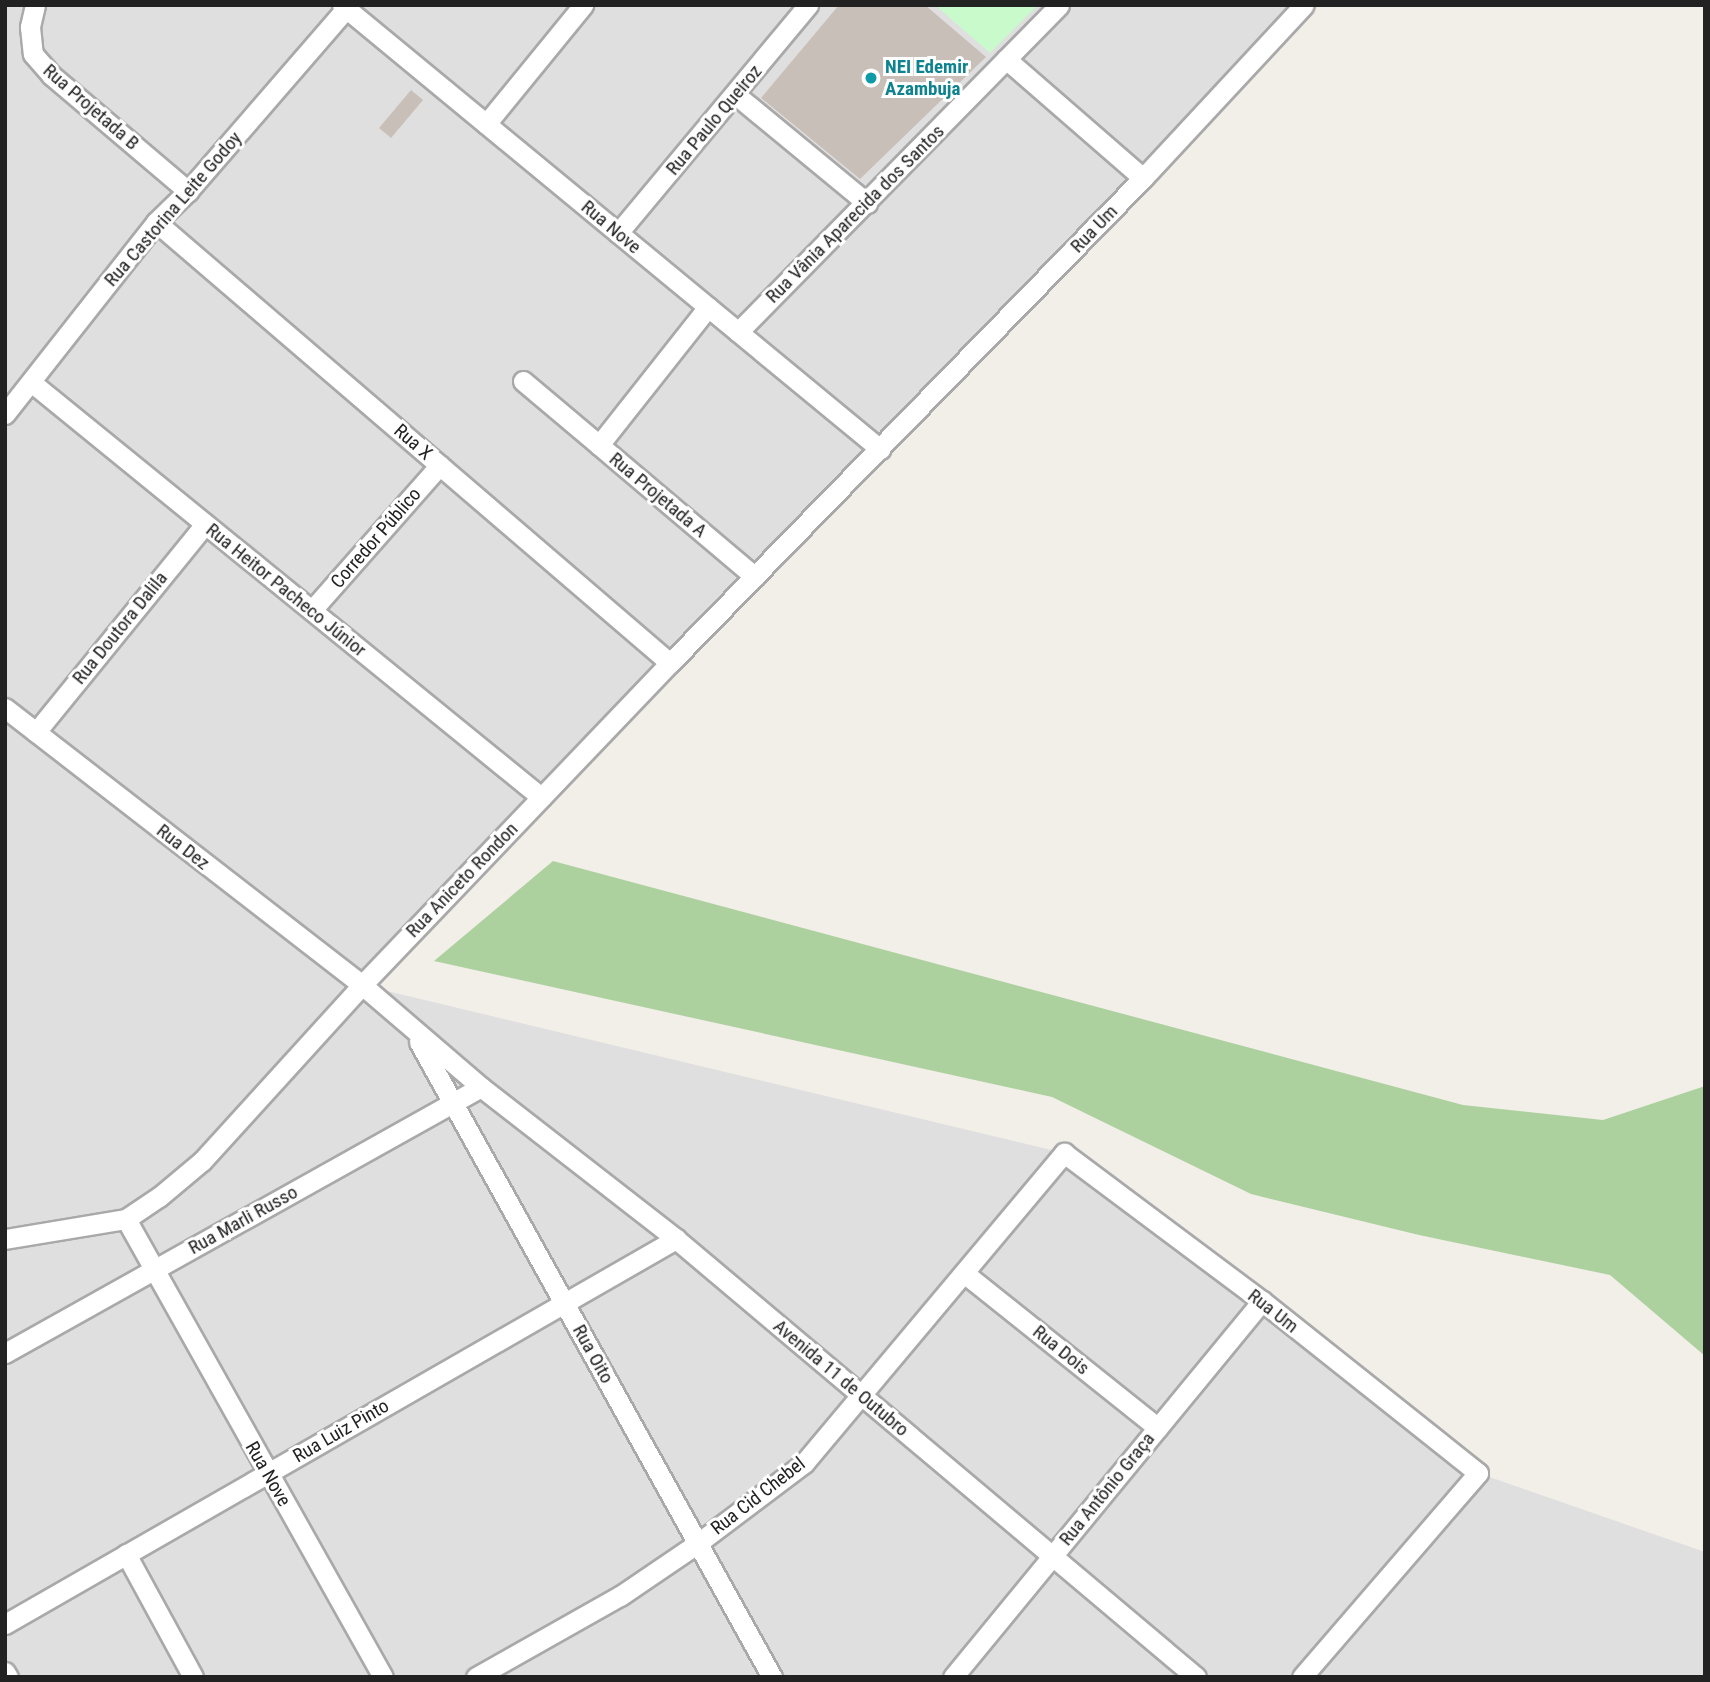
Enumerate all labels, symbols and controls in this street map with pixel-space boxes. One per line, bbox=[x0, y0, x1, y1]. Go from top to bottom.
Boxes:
place label: NEI Edemir Azambuja bbox=[885, 56, 968, 100]
street label: Rua Projetada B bbox=[38, 59, 144, 155]
street label: Rua Paulo Queiroz bbox=[661, 60, 767, 180]
marker: NEI Edemir Azambuja bbox=[863, 70, 879, 86]
street label: Rua Vânia Aparecida dos Santos bbox=[761, 120, 949, 308]
street label: Rua Castorina Leite Godoy bbox=[100, 127, 246, 291]
street label: Rua Nove bbox=[577, 196, 645, 258]
street label: Rua Um bbox=[1066, 200, 1122, 258]
street label: Rua X bbox=[389, 419, 437, 465]
street label: Rua Projetada A bbox=[605, 448, 711, 542]
street label: Corredor Público bbox=[326, 483, 426, 593]
street label: Rua Heitor Pacheco Júnior bbox=[201, 518, 371, 662]
street label: Rua Doutora Dalila bbox=[68, 567, 172, 689]
street label: Rua Aniceto Rondon bbox=[401, 818, 523, 942]
street label: Rua Dez bbox=[152, 819, 214, 875]
street label: Rua Marli Russo bbox=[184, 1181, 302, 1259]
street label: Rua Um bbox=[1243, 1284, 1303, 1338]
street label: Avenida 11 de Outubro bbox=[769, 1315, 913, 1441]
street label: Rua Dois bbox=[1028, 1320, 1094, 1380]
street label: Rua Oito bbox=[568, 1321, 618, 1387]
street label: Rua Luiz Pinto bbox=[289, 1394, 393, 1468]
street label: Rua Antônio Graça bbox=[1054, 1428, 1160, 1550]
street label: Rua Nove bbox=[240, 1438, 296, 1510]
street label: Rua Cid Chebel bbox=[706, 1452, 810, 1540]

